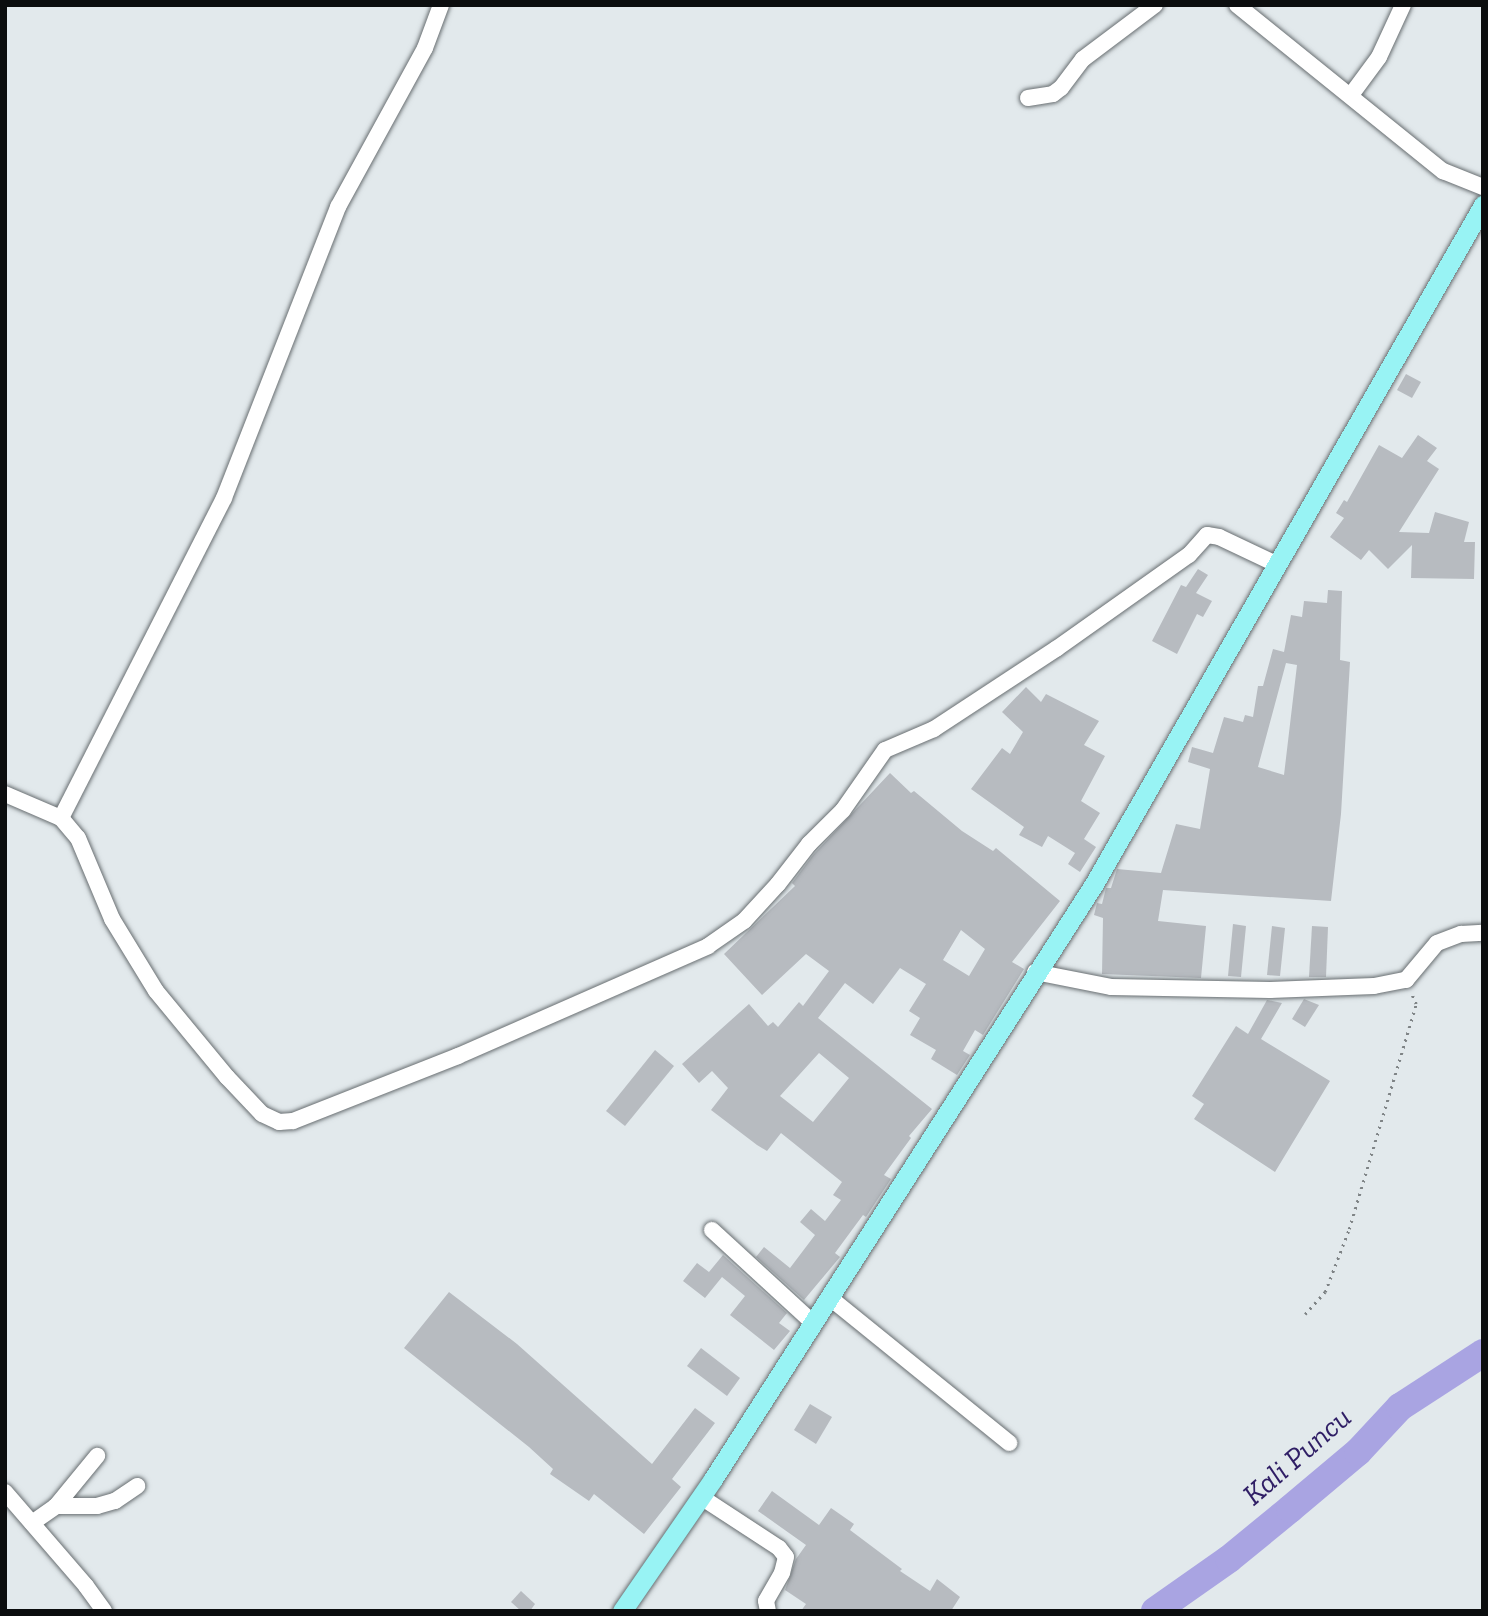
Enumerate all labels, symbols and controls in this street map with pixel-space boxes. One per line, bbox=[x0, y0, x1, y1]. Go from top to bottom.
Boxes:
water label: Kali Puncu bbox=[1235, 1399, 1359, 1513]

